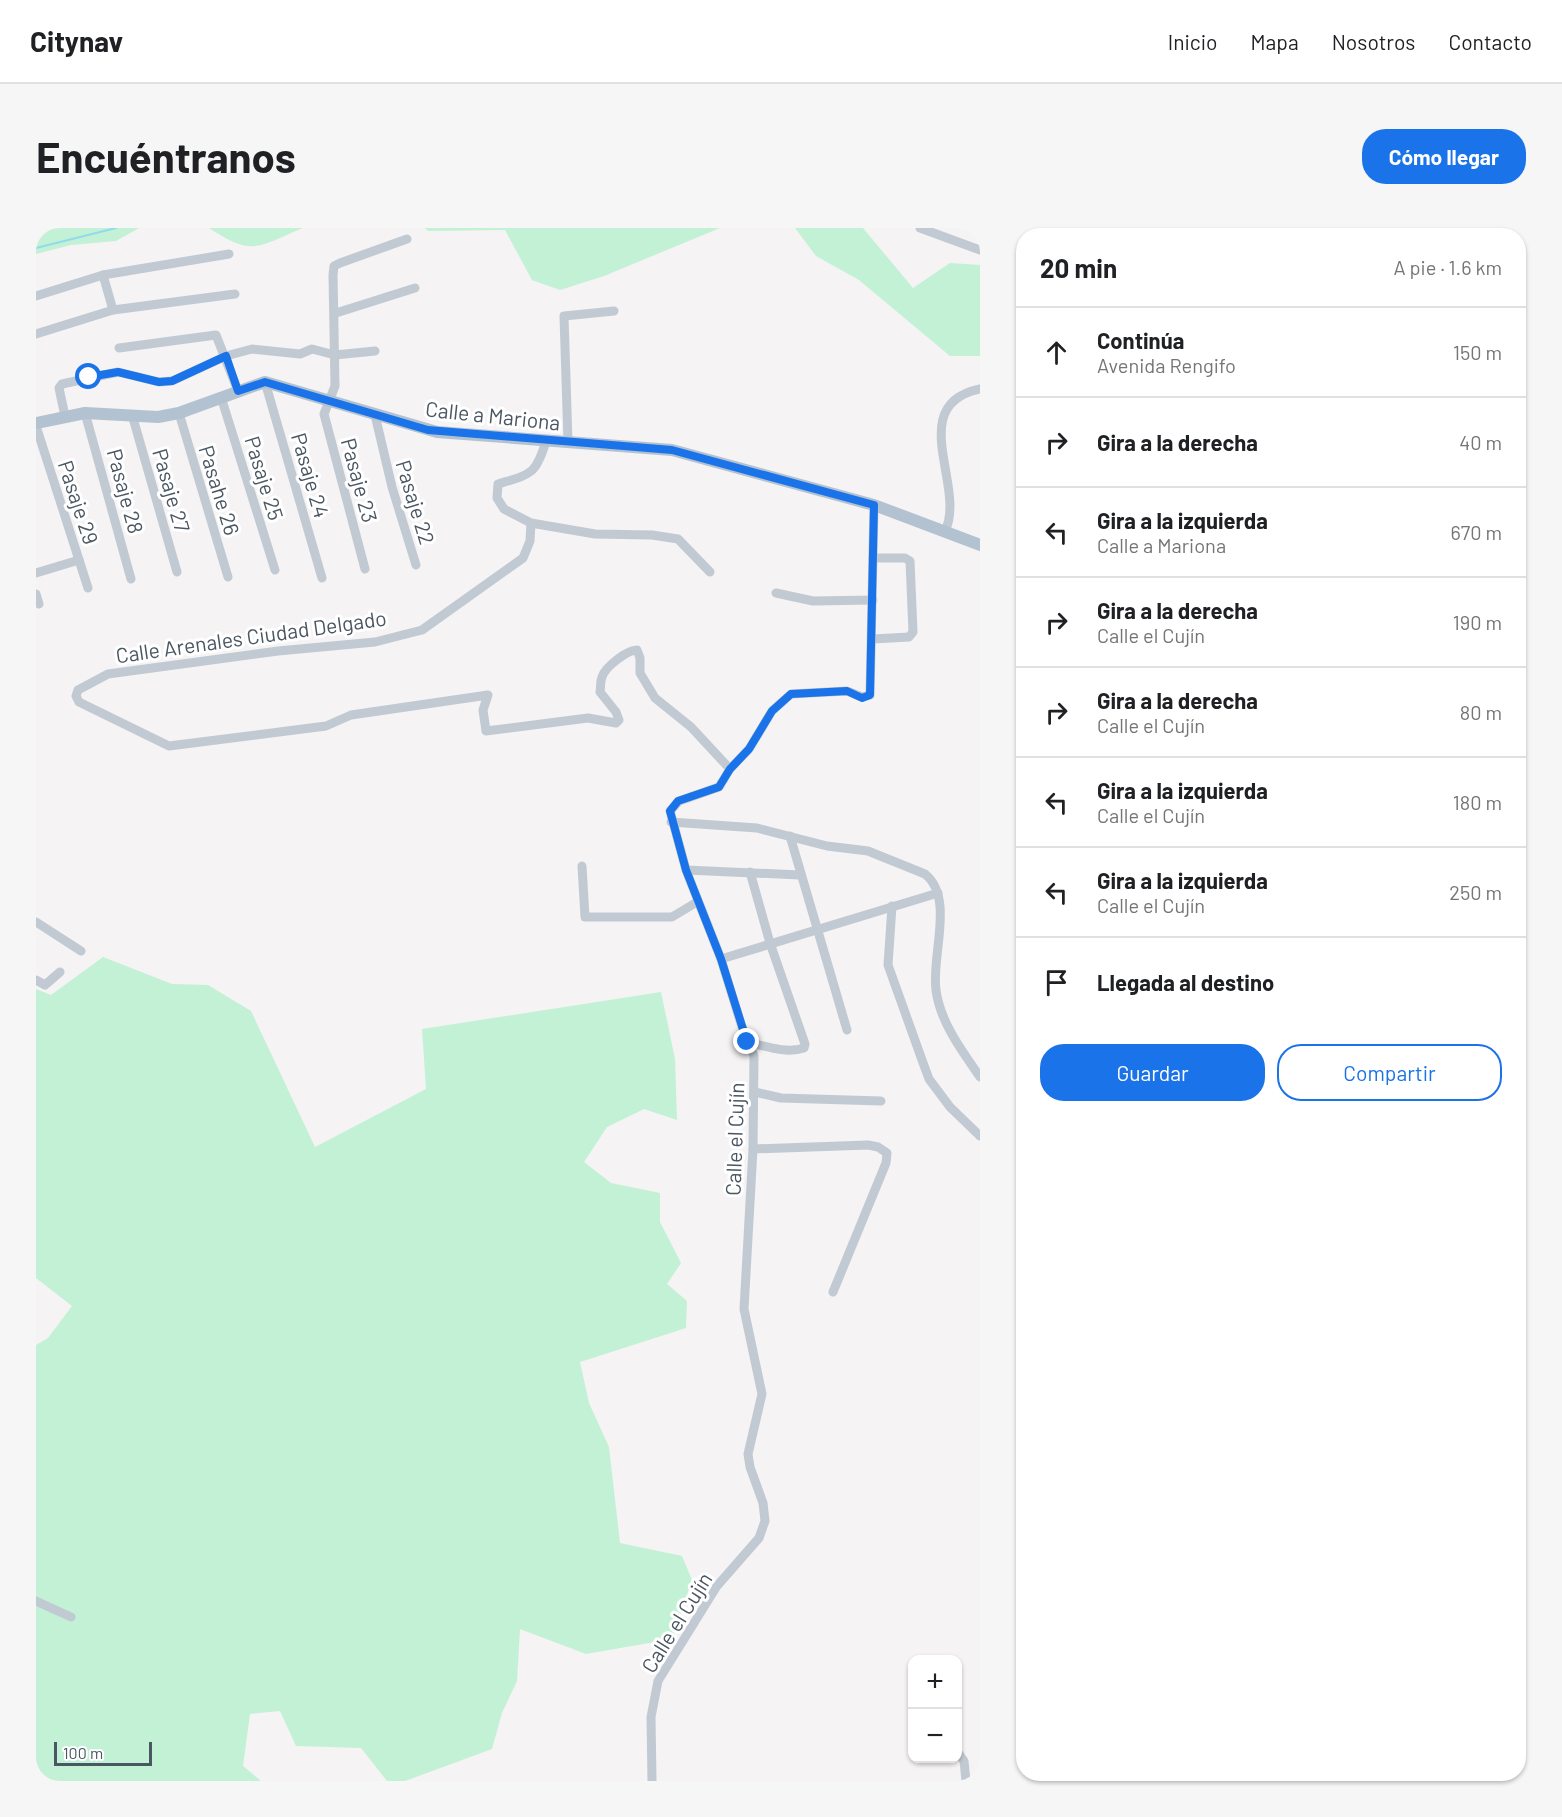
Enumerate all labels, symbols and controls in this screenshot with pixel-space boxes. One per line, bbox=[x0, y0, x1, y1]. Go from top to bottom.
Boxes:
text: Citynav bbox=[30, 24, 123, 58]
text: Inicio bbox=[1168, 29, 1218, 54]
text: Mapa bbox=[1251, 29, 1299, 54]
text: Nosotros bbox=[1332, 29, 1415, 54]
text: Contacto bbox=[1448, 29, 1532, 54]
button: Cómo llegar bbox=[1362, 129, 1526, 184]
text: Encuéntranos bbox=[36, 131, 296, 181]
text: 20 min bbox=[1040, 252, 1117, 283]
text: A pie · 1.6 km bbox=[1393, 255, 1502, 279]
text: Continúa bbox=[1097, 327, 1184, 353]
icon: ahead bbox=[1040, 336, 1073, 369]
text: 150 m bbox=[1453, 340, 1502, 364]
text: Avenida Rengifo bbox=[1097, 353, 1236, 377]
route start bbox=[75, 363, 101, 389]
street label: Calle a Mariona bbox=[424, 395, 562, 435]
icon: right bbox=[1040, 426, 1073, 459]
text: Gira a la derecha bbox=[1097, 429, 1258, 455]
street label: Pasaje 24 bbox=[287, 430, 335, 520]
text: 40 m bbox=[1459, 430, 1502, 454]
street label: Pasaje 25 bbox=[240, 433, 290, 523]
street label: Pasaje 23 bbox=[337, 435, 383, 525]
street label: Pasahe 26 bbox=[195, 442, 245, 538]
street label: Pasaje 27 bbox=[148, 445, 196, 535]
street label: Pasaje 28 bbox=[103, 446, 149, 536]
street label: Pasaje 29 bbox=[54, 457, 104, 547]
street label: Pasaje 22 bbox=[391, 457, 441, 547]
text: Gira a la izquierda bbox=[1097, 507, 1268, 533]
icon: left bbox=[1040, 516, 1073, 549]
text: 670 m bbox=[1450, 520, 1502, 544]
text: Calle a Mariona bbox=[1097, 533, 1226, 557]
text: Gira a la derecha bbox=[1097, 597, 1258, 623]
street label: Calle Arenales Ciudad Delgado bbox=[114, 605, 388, 667]
icon: right bbox=[1040, 606, 1073, 639]
text: 190 m bbox=[1453, 610, 1502, 634]
text: Calle el Cujín bbox=[1097, 623, 1205, 647]
text: Gira a la derecha bbox=[1097, 687, 1258, 713]
icon: right bbox=[1040, 696, 1073, 729]
text: 80 m bbox=[1460, 700, 1502, 724]
text: Calle el Cujín bbox=[1097, 713, 1205, 737]
text: Gira a la izquierda bbox=[1097, 777, 1268, 803]
icon: left bbox=[1040, 786, 1073, 819]
text: 180 m bbox=[1453, 790, 1502, 814]
text: Calle el Cujín bbox=[1097, 803, 1205, 827]
text: Gira a la izquierda bbox=[1097, 867, 1268, 893]
icon: left bbox=[1040, 876, 1073, 909]
text: 250 m bbox=[1449, 880, 1502, 904]
text: Calle el Cujín bbox=[1097, 893, 1205, 917]
icon: arrive bbox=[1040, 966, 1073, 999]
text: Llegada al destino bbox=[1097, 969, 1274, 995]
route end bbox=[733, 1028, 759, 1054]
button: Guardar bbox=[1040, 1044, 1265, 1101]
button: Compartir bbox=[1277, 1044, 1502, 1101]
street label: Calle el Cujín bbox=[720, 1082, 748, 1196]
street label: Calle el Cujín bbox=[635, 1567, 717, 1677]
map controls bbox=[908, 1655, 962, 1763]
button: + bbox=[908, 1655, 962, 1709]
button: − bbox=[908, 1709, 962, 1763]
scale bar bbox=[54, 1739, 152, 1766]
text: 100 m bbox=[63, 1743, 103, 1762]

